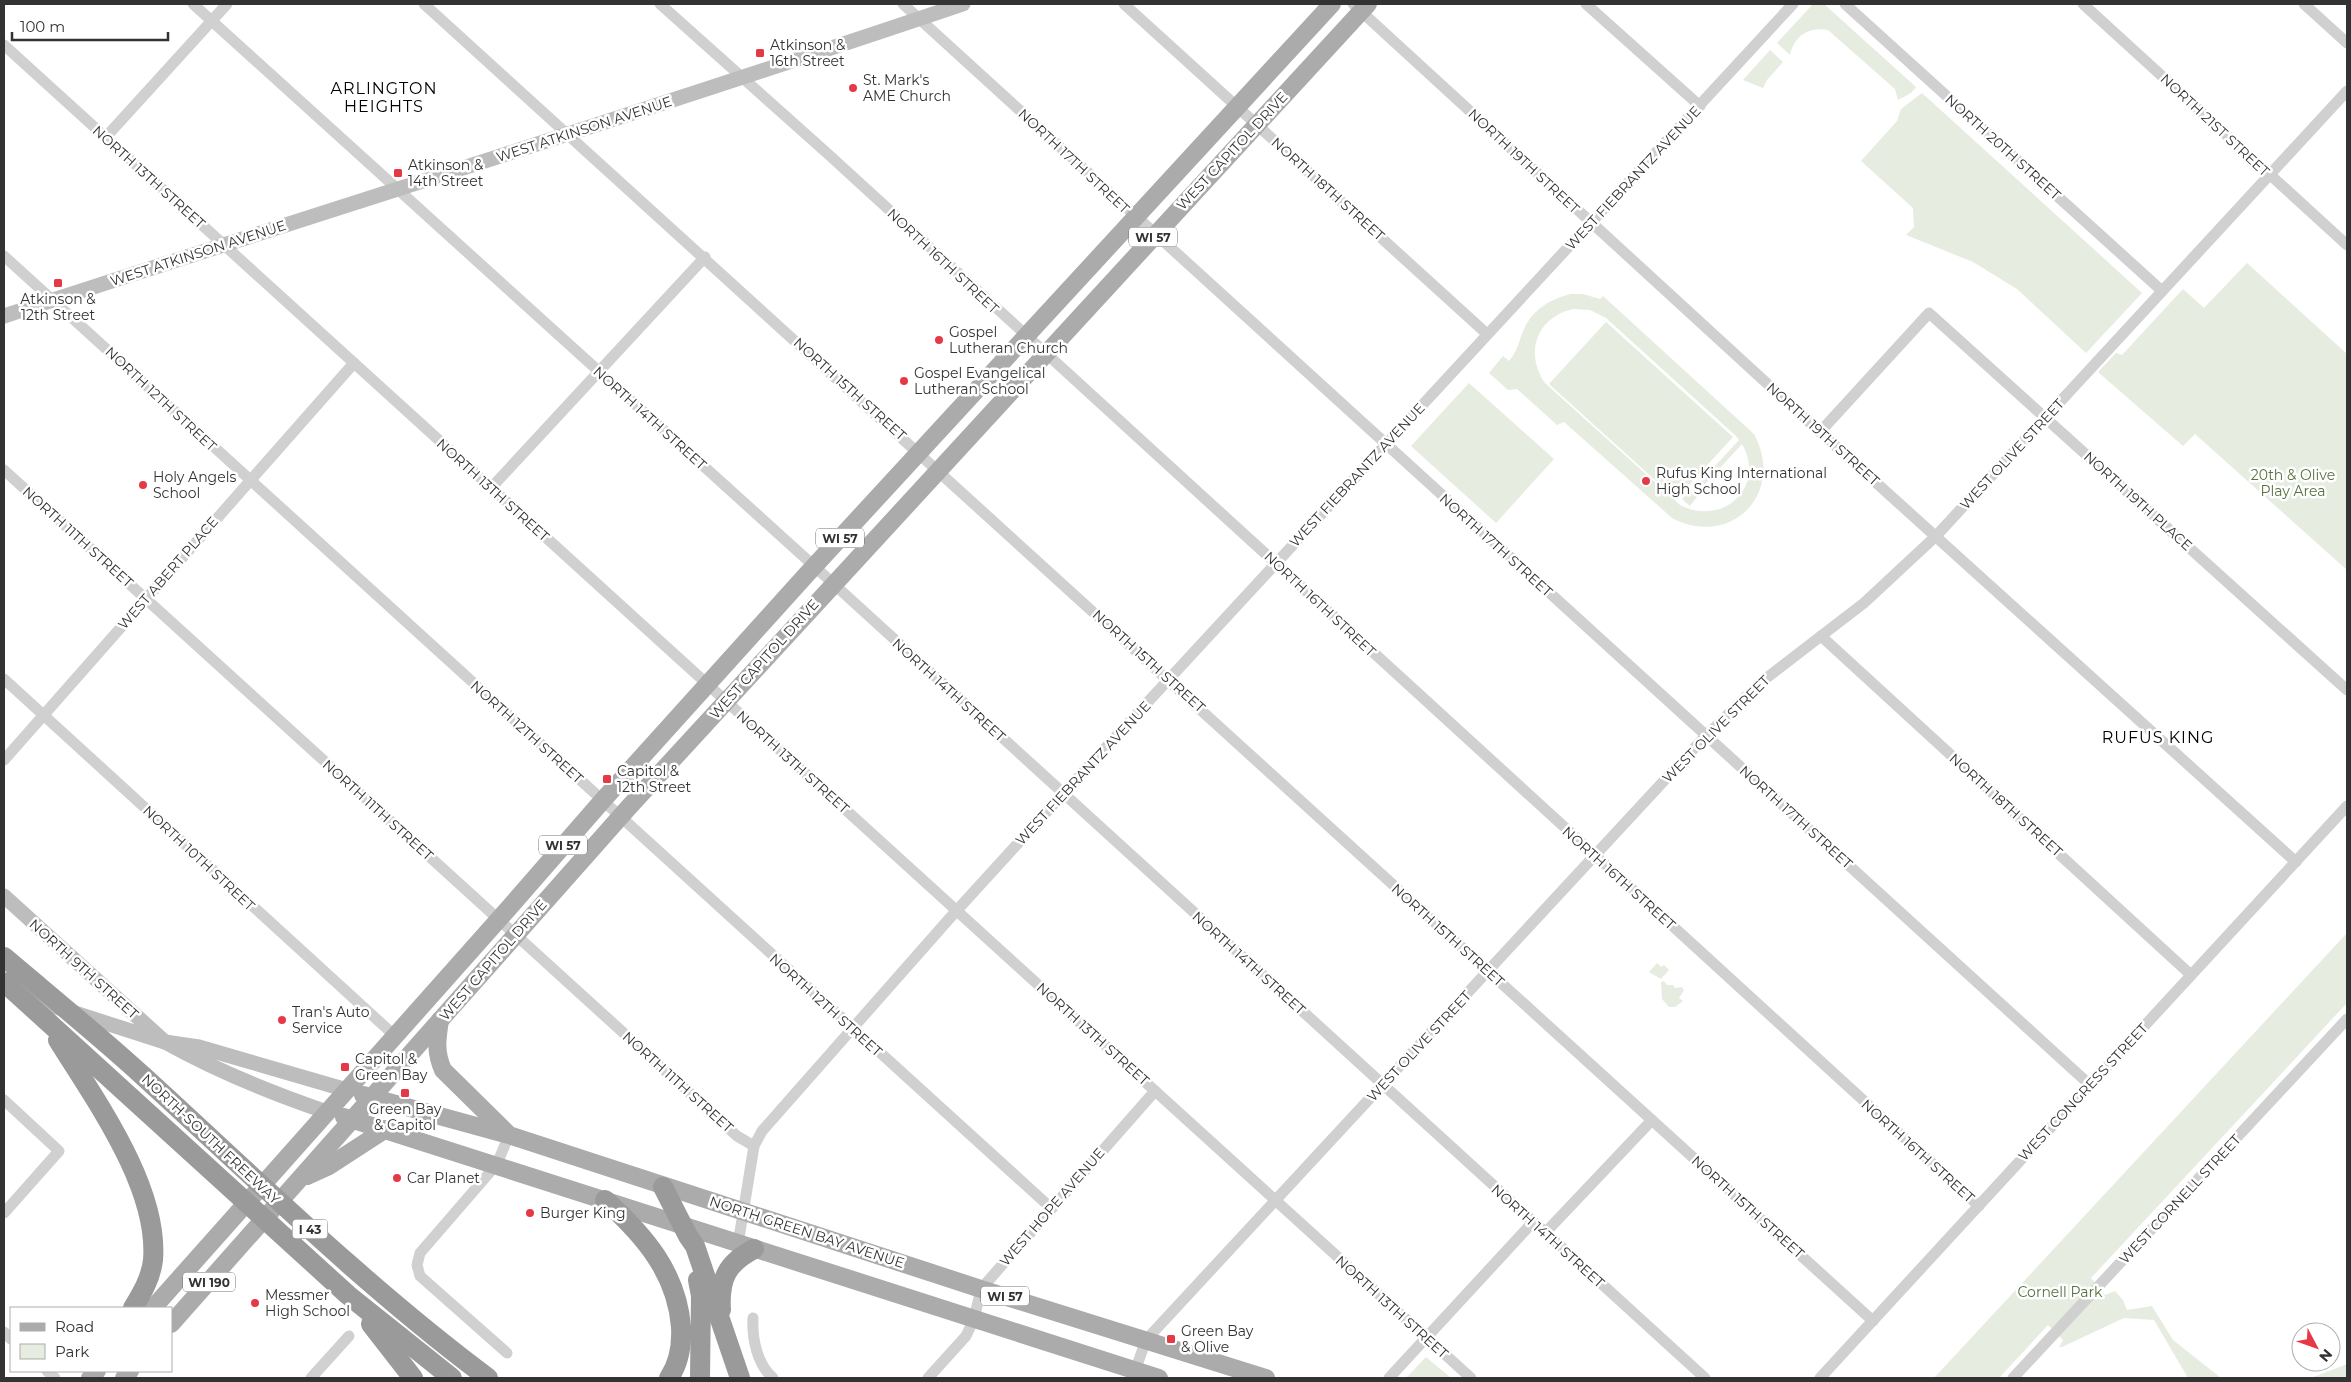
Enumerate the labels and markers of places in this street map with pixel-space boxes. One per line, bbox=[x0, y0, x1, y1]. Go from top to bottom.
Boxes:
place label: Atkinson & 16th Street bbox=[770, 36, 846, 70]
marker: Atkinson & 16th Street bbox=[754, 47, 766, 59]
place label: St. Mark's AME Church bbox=[863, 71, 951, 105]
marker: St. Mark's AME Church bbox=[847, 82, 859, 94]
place label: Atkinson & 14th Street bbox=[408, 156, 484, 190]
marker: Atkinson & 14th Street bbox=[392, 167, 404, 179]
marker: Atkinson & 12th Street bbox=[52, 277, 64, 289]
place label: Atkinson & 12th Street bbox=[20, 290, 96, 324]
place label: Gospel Lutheran Church bbox=[949, 323, 1068, 357]
marker: Gospel Lutheran Church bbox=[933, 334, 945, 346]
place label: Gospel Evangelical Lutheran School bbox=[914, 364, 1046, 398]
marker: Gospel Evangelical Lutheran School bbox=[898, 375, 910, 387]
place label: Rufus King International High School bbox=[1656, 464, 1827, 498]
place label: Holy Angels School bbox=[153, 468, 236, 502]
marker: Rufus King International High School bbox=[1640, 475, 1652, 487]
marker: Holy Angels School bbox=[137, 479, 149, 491]
place label: Capitol & 12th Street bbox=[617, 762, 691, 796]
marker: Capitol & 12th Street bbox=[601, 773, 613, 785]
place label: Tran's Auto Service bbox=[292, 1003, 370, 1037]
marker: Tran's Auto Service bbox=[276, 1014, 288, 1026]
place label: Capitol & Green Bay bbox=[355, 1050, 428, 1084]
marker: Capitol & Green Bay bbox=[339, 1061, 351, 1073]
marker: Green Bay & Capitol bbox=[399, 1087, 411, 1099]
place label: Green Bay & Capitol bbox=[369, 1100, 442, 1134]
place label: Car Planet bbox=[407, 1169, 480, 1187]
marker: Car Planet bbox=[391, 1172, 403, 1184]
place label: Burger King bbox=[540, 1204, 626, 1222]
marker: Burger King bbox=[524, 1207, 536, 1219]
place label: Messmer High School bbox=[265, 1286, 350, 1320]
marker: Messmer High School bbox=[249, 1297, 261, 1309]
place label: Green Bay & Olive bbox=[1181, 1322, 1254, 1356]
marker: Green Bay & Olive bbox=[1165, 1333, 1177, 1345]

